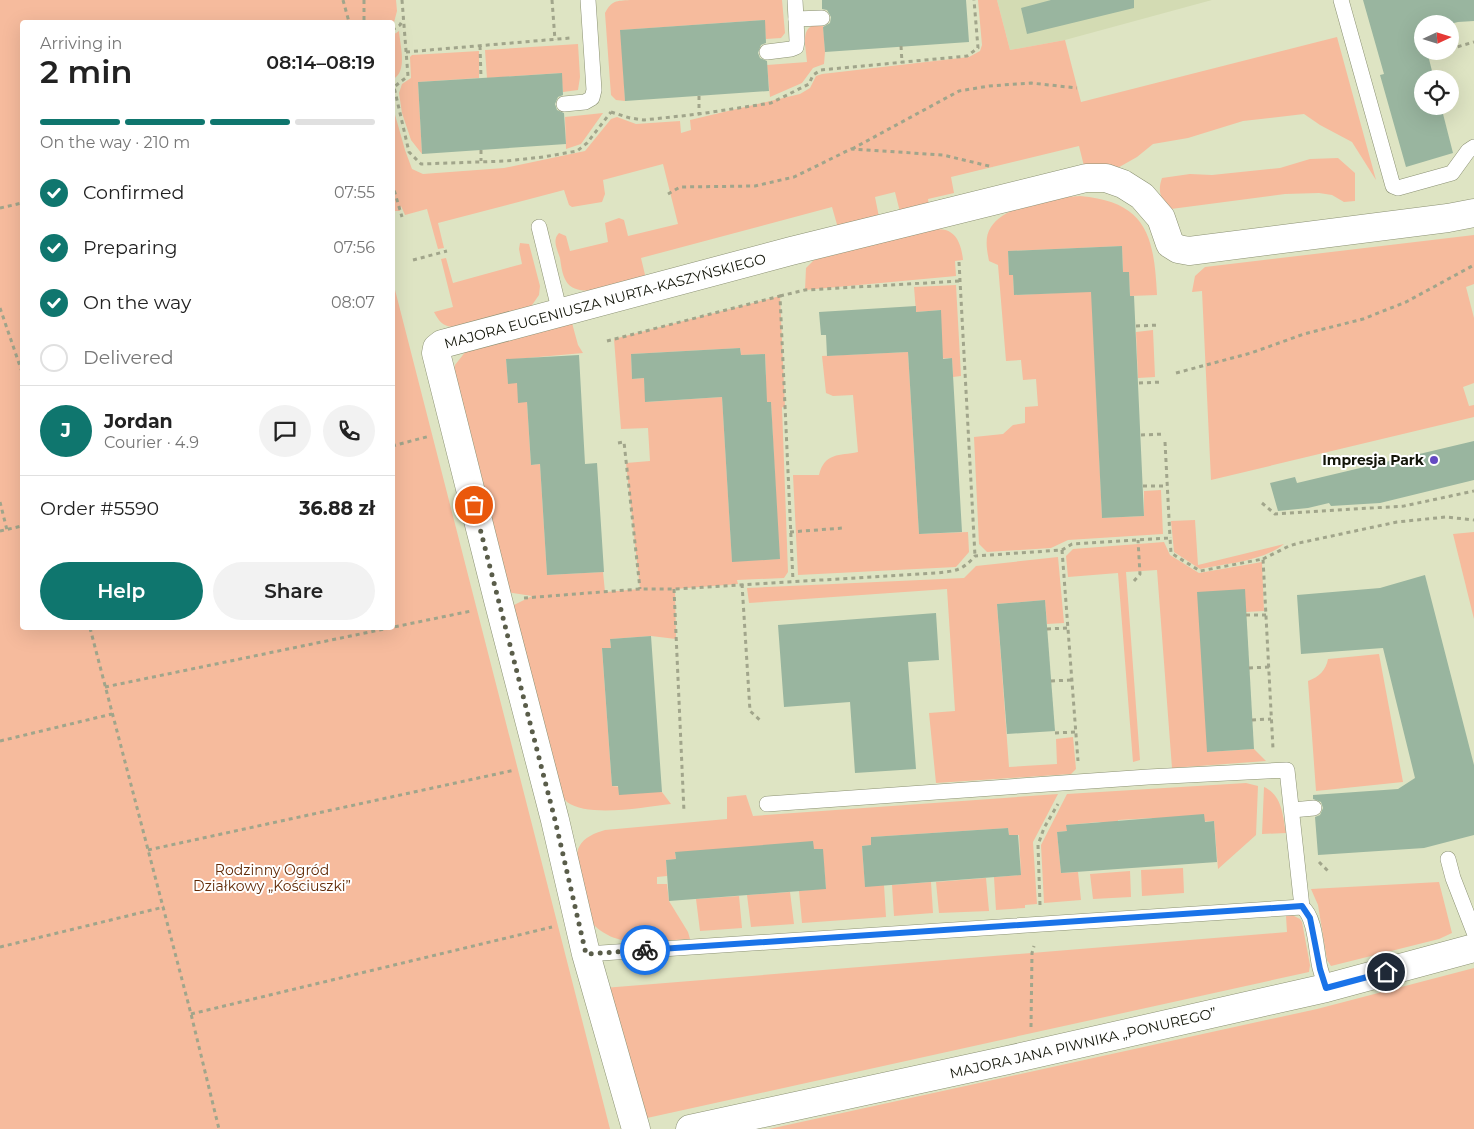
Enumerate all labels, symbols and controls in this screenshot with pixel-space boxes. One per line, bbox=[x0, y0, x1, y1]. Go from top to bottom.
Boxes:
north arrow bbox=[1414, 15, 1459, 60]
map controls bbox=[1414, 15, 1459, 115]
text: Arriving in bbox=[40, 34, 122, 53]
text: 08:14–08:19 bbox=[266, 51, 375, 74]
text: 2 min bbox=[40, 52, 132, 91]
button: locate bbox=[1414, 70, 1459, 115]
text: On the way · 210 m bbox=[40, 133, 190, 152]
icon: check bbox=[40, 179, 68, 207]
text: Confirmed bbox=[83, 181, 184, 204]
text: 07:55 bbox=[334, 183, 375, 202]
icon: check bbox=[40, 234, 68, 262]
text: Preparing bbox=[83, 236, 178, 259]
text: 07:56 bbox=[333, 238, 375, 257]
street label: MAJORA EUGENIUSZA NURTA-KASZYŃSKIEGO bbox=[442, 249, 768, 353]
icon: check bbox=[40, 289, 68, 317]
text: On the way bbox=[83, 291, 191, 314]
text: 08:07 bbox=[331, 293, 375, 312]
text: Delivered bbox=[83, 346, 174, 369]
button: chat bbox=[259, 405, 311, 457]
button: phone bbox=[323, 405, 375, 457]
text: Jordan bbox=[104, 410, 173, 433]
text: J bbox=[61, 419, 71, 442]
text: Courier · 4.9 bbox=[104, 433, 199, 452]
place label: Impresja Park bbox=[1322, 451, 1425, 469]
marker: Impresja Park bbox=[1428, 454, 1440, 466]
pin bbox=[453, 484, 495, 526]
icon: bag bbox=[460, 491, 488, 519]
text: Order #5590 bbox=[40, 497, 159, 520]
text: 36.88 zł bbox=[299, 497, 375, 520]
button: Help bbox=[40, 562, 203, 620]
button: Share bbox=[213, 562, 375, 620]
park label: Rodzinny Ogród Działkowy „Kościuszki” bbox=[193, 861, 351, 895]
courier bbox=[620, 925, 670, 975]
icon: bike bbox=[631, 936, 659, 964]
pin bbox=[1365, 951, 1407, 993]
icon: home bbox=[1372, 958, 1400, 986]
street label: MAJORA JANA PIWNIKA „PONUREGO” bbox=[948, 1004, 1218, 1082]

